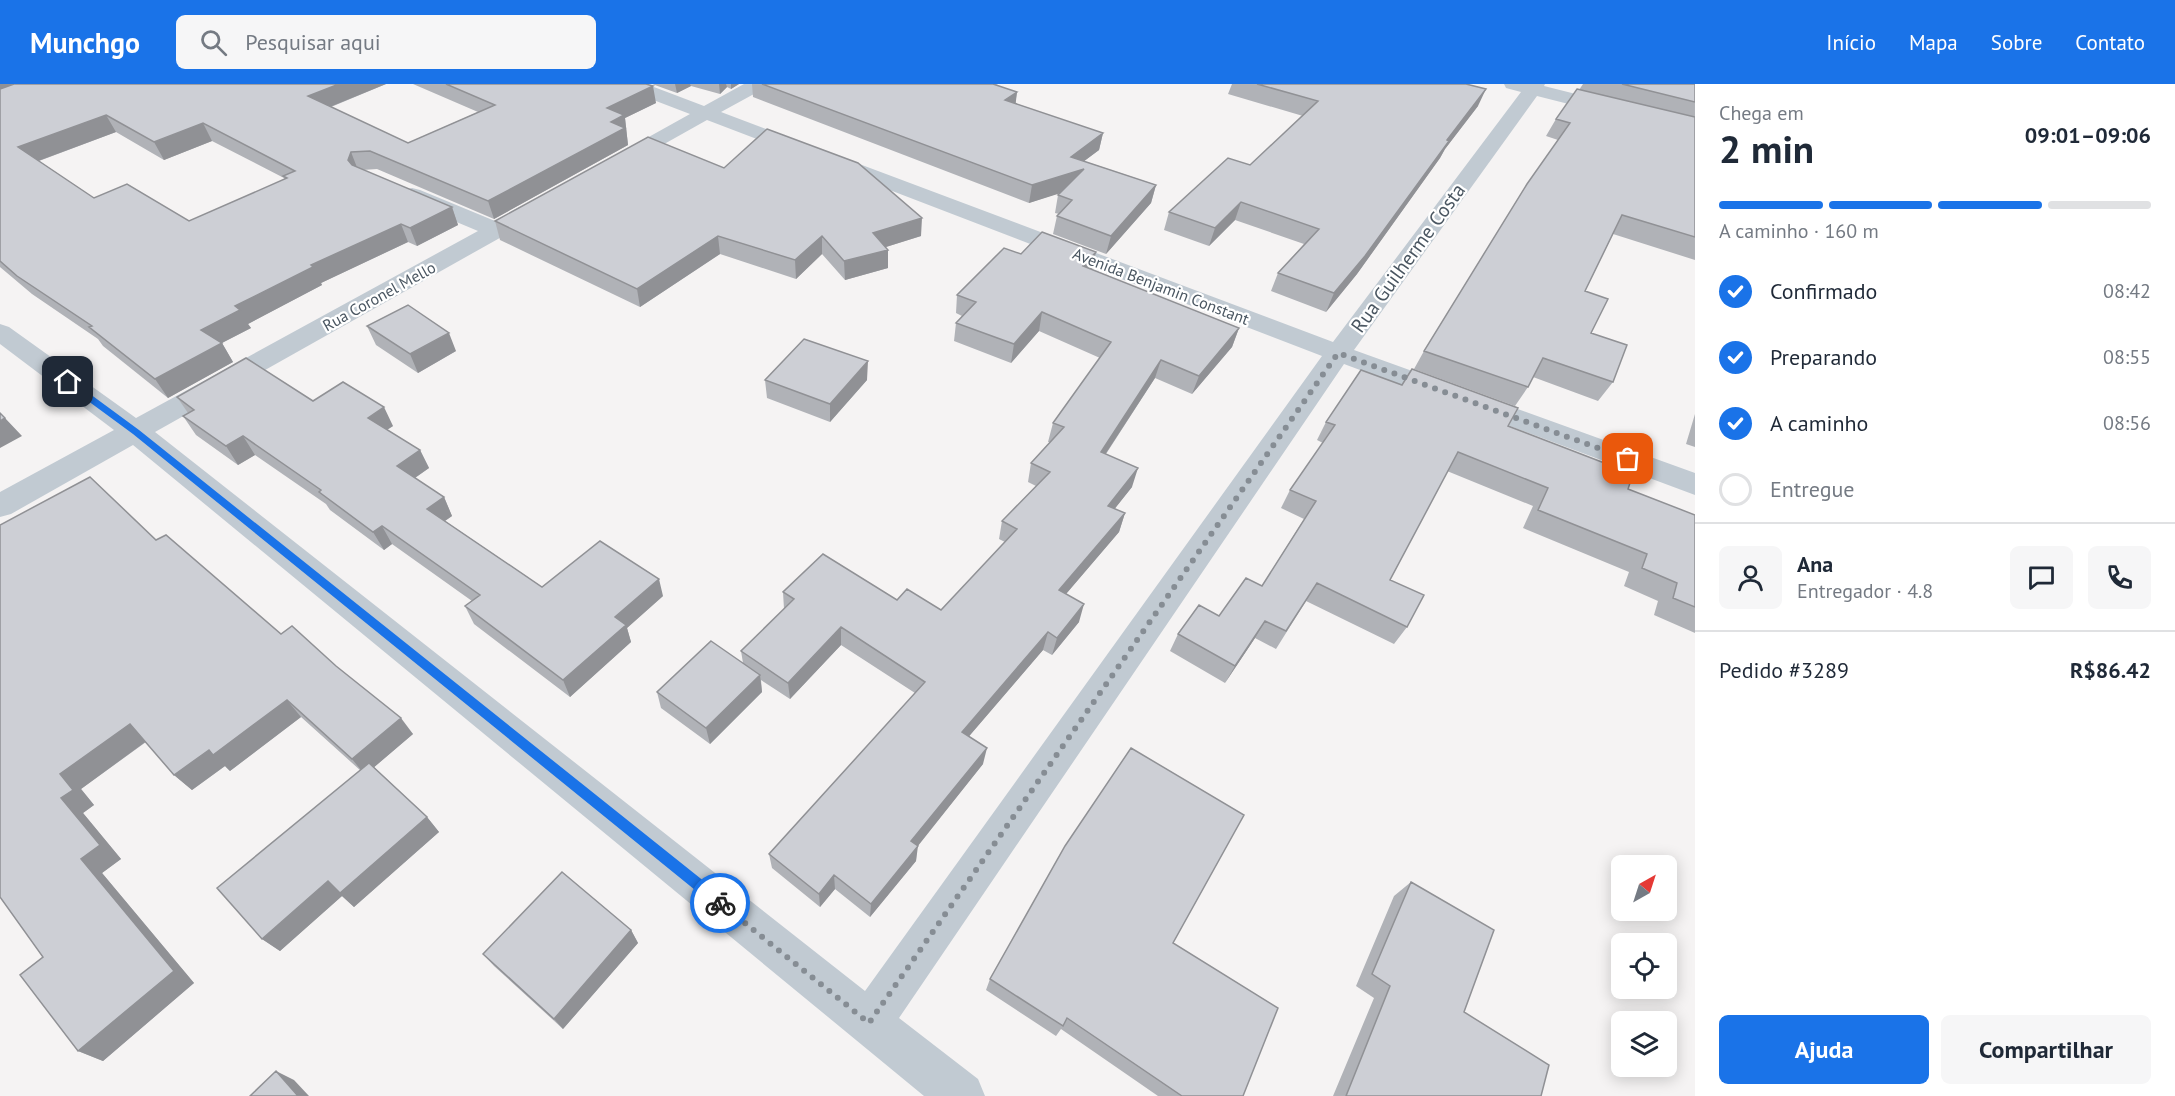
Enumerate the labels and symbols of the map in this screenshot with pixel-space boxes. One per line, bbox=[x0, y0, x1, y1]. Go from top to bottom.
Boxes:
street label: Rua Guilherme Costa bbox=[1345, 178, 1471, 338]
street label: Avenida Benjamin Constant bbox=[1070, 243, 1253, 329]
street label: Rua Coronel Mello bbox=[319, 257, 439, 335]
pin bbox=[42, 356, 93, 407]
pin bbox=[1602, 433, 1653, 484]
north arrow bbox=[1611, 855, 1677, 921]
courier bbox=[690, 873, 750, 933]

